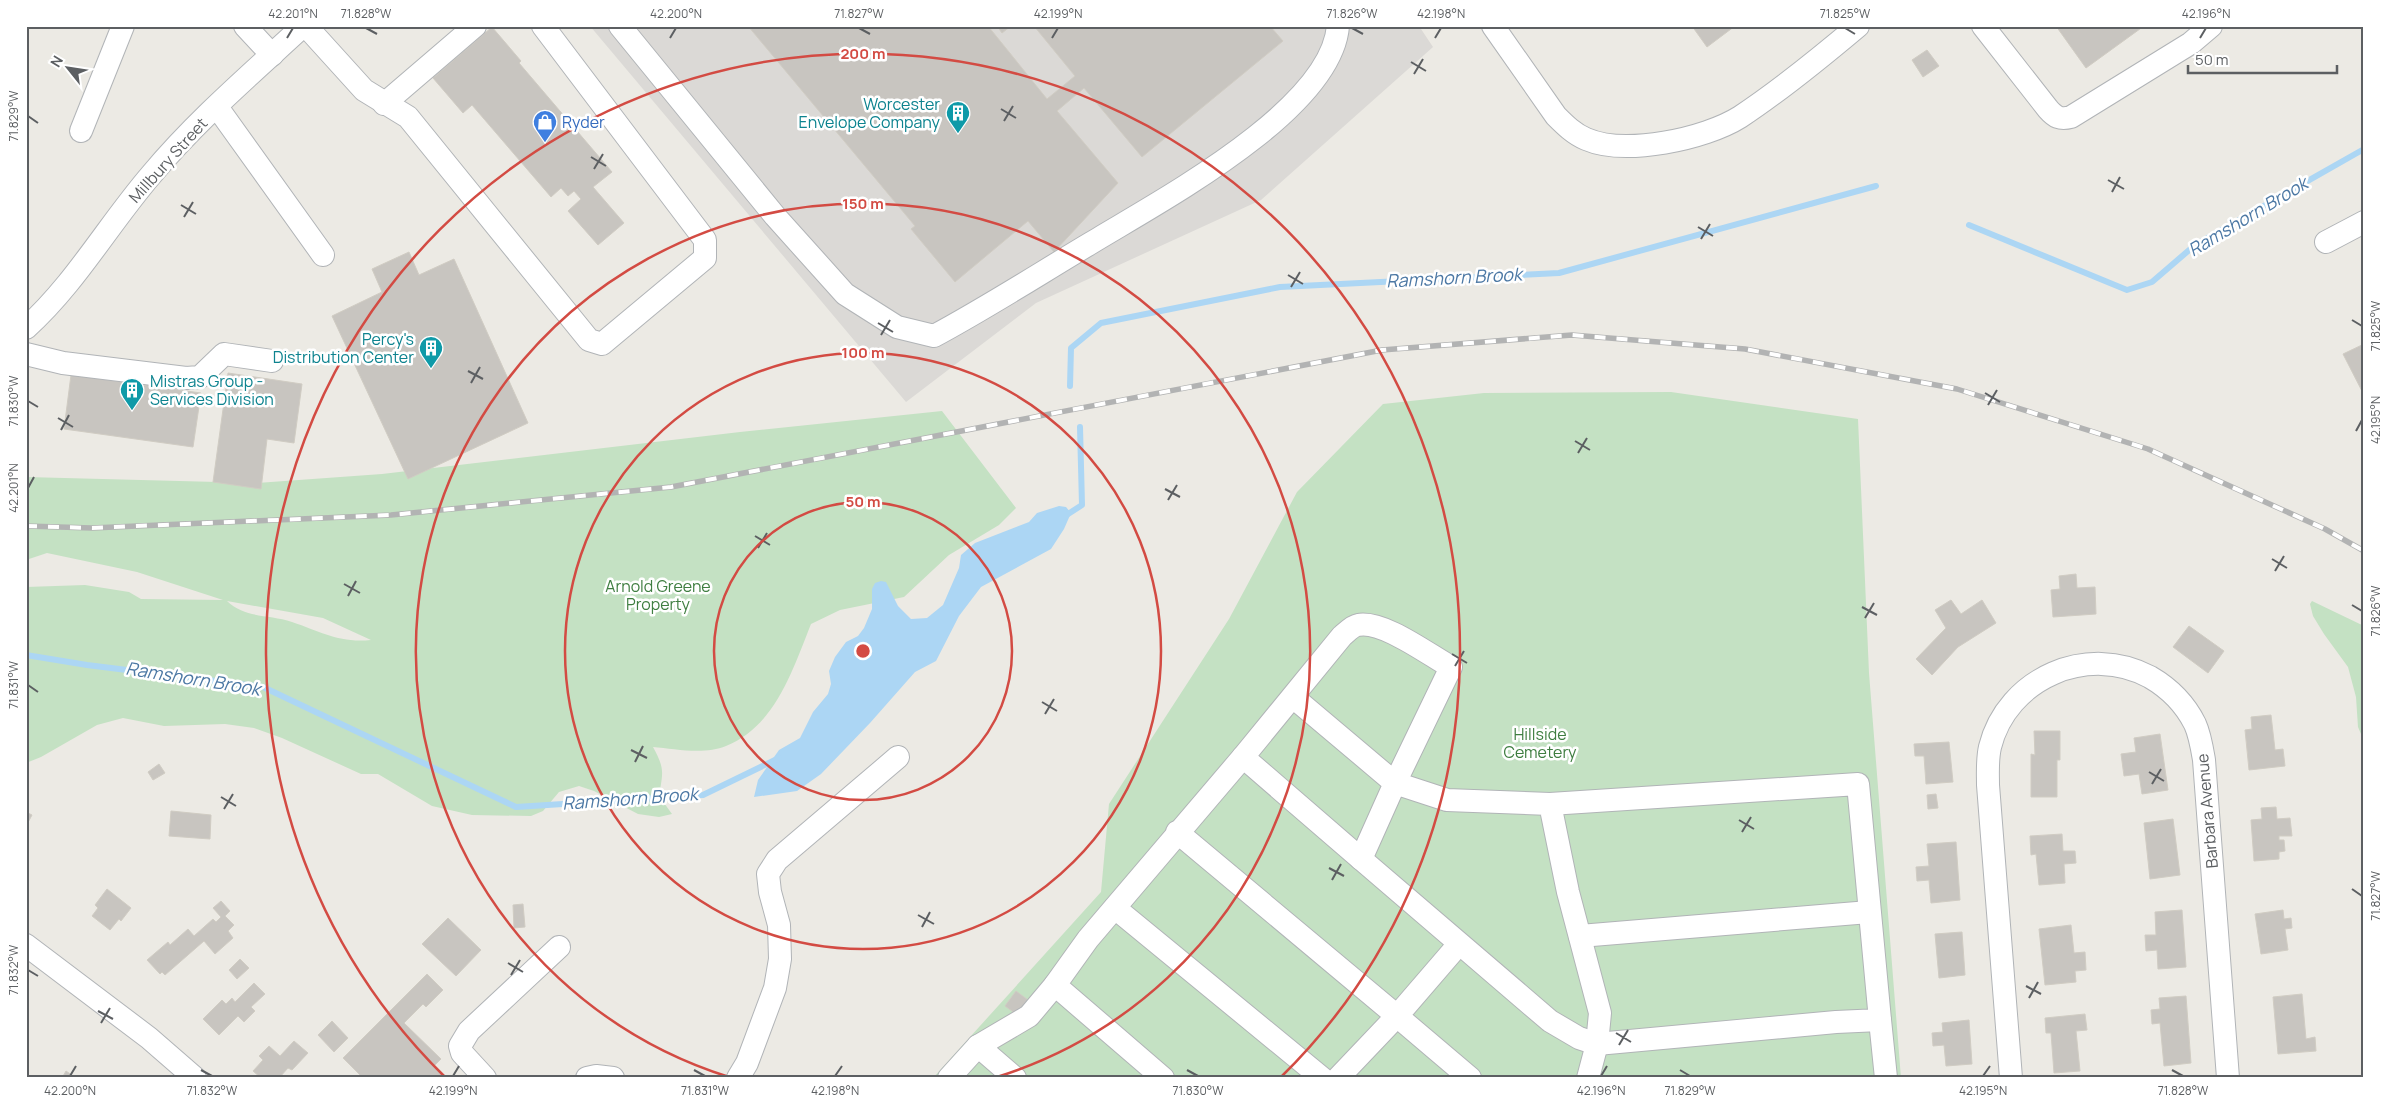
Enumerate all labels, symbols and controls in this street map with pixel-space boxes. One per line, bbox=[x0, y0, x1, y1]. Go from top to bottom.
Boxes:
text: 42.201°N bbox=[268, 5, 318, 22]
text: 71.828°W bbox=[341, 5, 392, 22]
text: 42.200°N bbox=[650, 5, 702, 22]
text: 71.827°W bbox=[834, 5, 885, 22]
text: 42.199°N bbox=[1034, 5, 1082, 22]
text: 71.826°W bbox=[1326, 5, 1378, 22]
text: 42.198°N bbox=[1417, 5, 1465, 22]
text: 71.825°W bbox=[1820, 5, 1871, 22]
text: 42.196°N bbox=[2182, 5, 2230, 22]
north arrow bbox=[42, 42, 92, 92]
scale bar bbox=[2188, 42, 2336, 74]
text: 200 m bbox=[840, 43, 886, 64]
text: 50 m bbox=[2195, 49, 2229, 70]
text: N bbox=[46, 52, 67, 70]
text: 71.829°W bbox=[5, 90, 22, 142]
place label: Worcester Envelope Company bbox=[799, 93, 941, 133]
building icon: Worcester Envelope Company bbox=[945, 100, 971, 134]
shop icon: Ryder bbox=[532, 109, 558, 143]
place label: Ryder bbox=[562, 111, 605, 133]
street label: Millbury Street bbox=[124, 113, 212, 207]
water label: Ramshorn Brook bbox=[2183, 169, 2314, 261]
text: 150 m bbox=[842, 193, 884, 214]
water label: Ramshorn Brook bbox=[1386, 261, 1525, 293]
text: 71.825°W bbox=[2367, 300, 2384, 351]
place label: Percy's Distribution Center bbox=[273, 328, 414, 368]
building icon: Percy's Distribution Center bbox=[418, 335, 444, 369]
text: 100 m bbox=[842, 342, 884, 363]
place label: Mistras Group - Services Division bbox=[150, 370, 274, 410]
text: 71.830°W bbox=[5, 375, 22, 426]
building icon: Mistras Group - Services Division bbox=[119, 377, 145, 411]
text: 42.195°N bbox=[2367, 396, 2384, 444]
text: 42.201°N bbox=[5, 463, 22, 513]
text: 50 m bbox=[845, 491, 881, 512]
park label: Arnold Greene Property bbox=[605, 575, 711, 615]
text: 71.826°W bbox=[2367, 585, 2384, 637]
centre of rings bbox=[854, 642, 872, 660]
water label: Ramshorn Brook bbox=[124, 656, 265, 701]
text: 71.831°W bbox=[5, 660, 22, 709]
park label: Hillside Cemetery bbox=[1504, 723, 1577, 763]
street label: Barbara Avenue bbox=[2191, 753, 2223, 869]
water label: Ramshorn Brook bbox=[561, 781, 702, 815]
text: 71.827°W bbox=[2367, 870, 2384, 921]
text: 71.832°W bbox=[5, 944, 22, 995]
text: 42.200°N bbox=[44, 1082, 96, 1099]
text: 71.832°W bbox=[187, 1082, 238, 1099]
text: 42.199°N bbox=[429, 1082, 477, 1099]
text: 71.831°W bbox=[681, 1082, 730, 1099]
text: 42.198°N bbox=[811, 1082, 859, 1099]
text: 71.830°W bbox=[1173, 1082, 1224, 1099]
text: 42.196°N bbox=[1577, 1082, 1625, 1099]
text: 71.829°W bbox=[1664, 1082, 1716, 1099]
text: 42.195°N bbox=[1959, 1082, 2007, 1099]
text: 71.828°W bbox=[2158, 1082, 2209, 1099]

